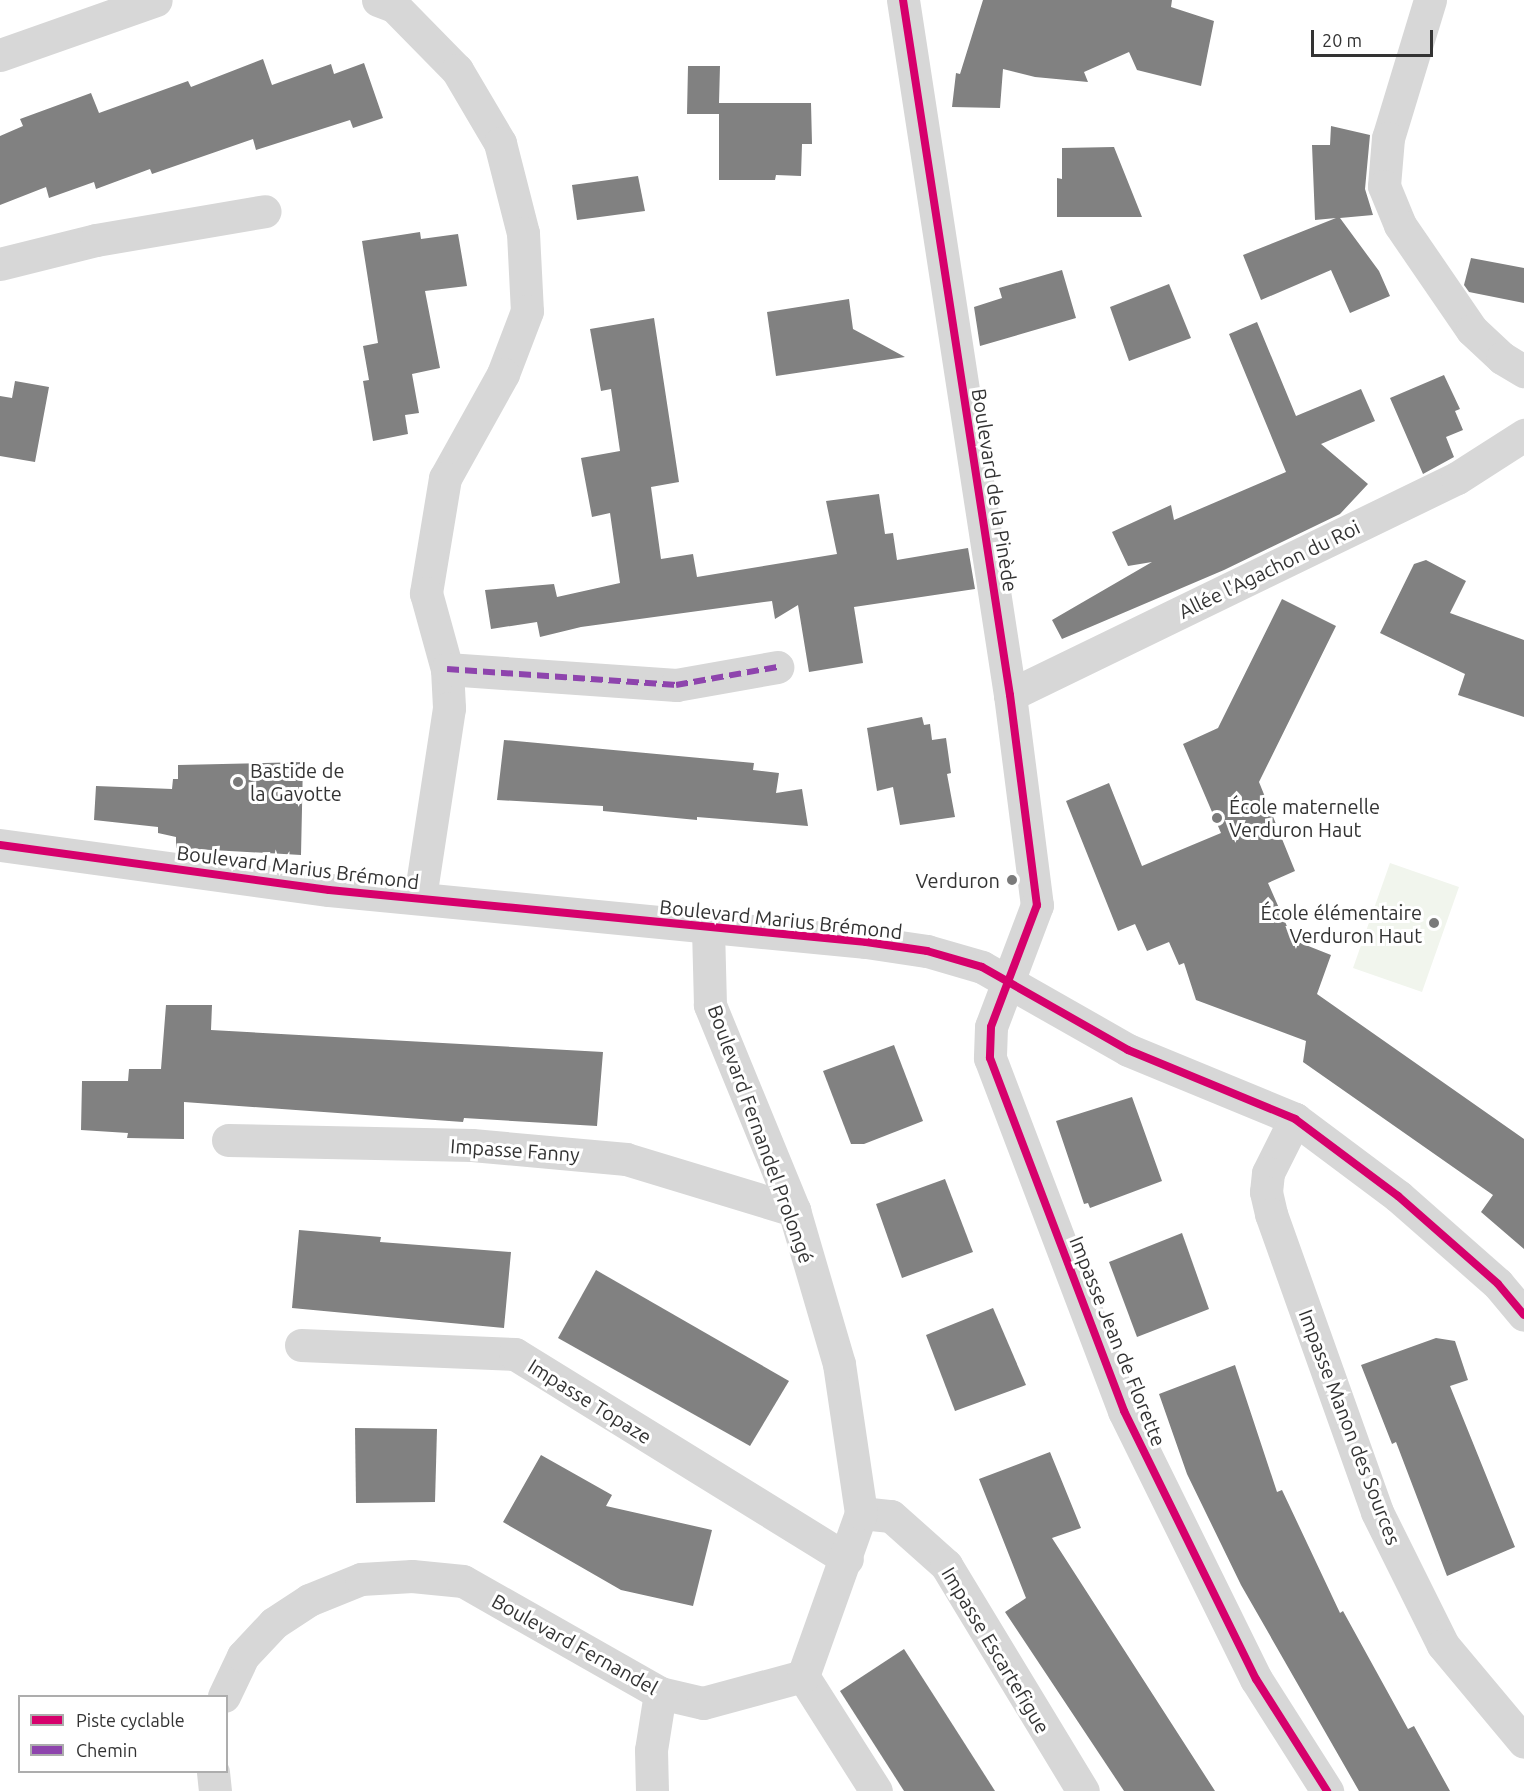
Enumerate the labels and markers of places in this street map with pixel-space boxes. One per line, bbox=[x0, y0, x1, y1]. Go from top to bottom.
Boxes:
place label: Bastide de la Gavotte bbox=[250, 759, 344, 806]
marker: Bastide de la Gavotte bbox=[231, 775, 245, 789]
place label: École maternelle Verduron Haut bbox=[1229, 795, 1380, 842]
marker: École maternelle Verduron Haut bbox=[1210, 811, 1224, 825]
place label: Verduron bbox=[916, 868, 1000, 892]
marker: Verduron bbox=[1005, 873, 1019, 887]
place label: École élémentaire Verduron Haut bbox=[1260, 900, 1422, 947]
marker: École élémentaire Verduron Haut bbox=[1427, 916, 1441, 930]

